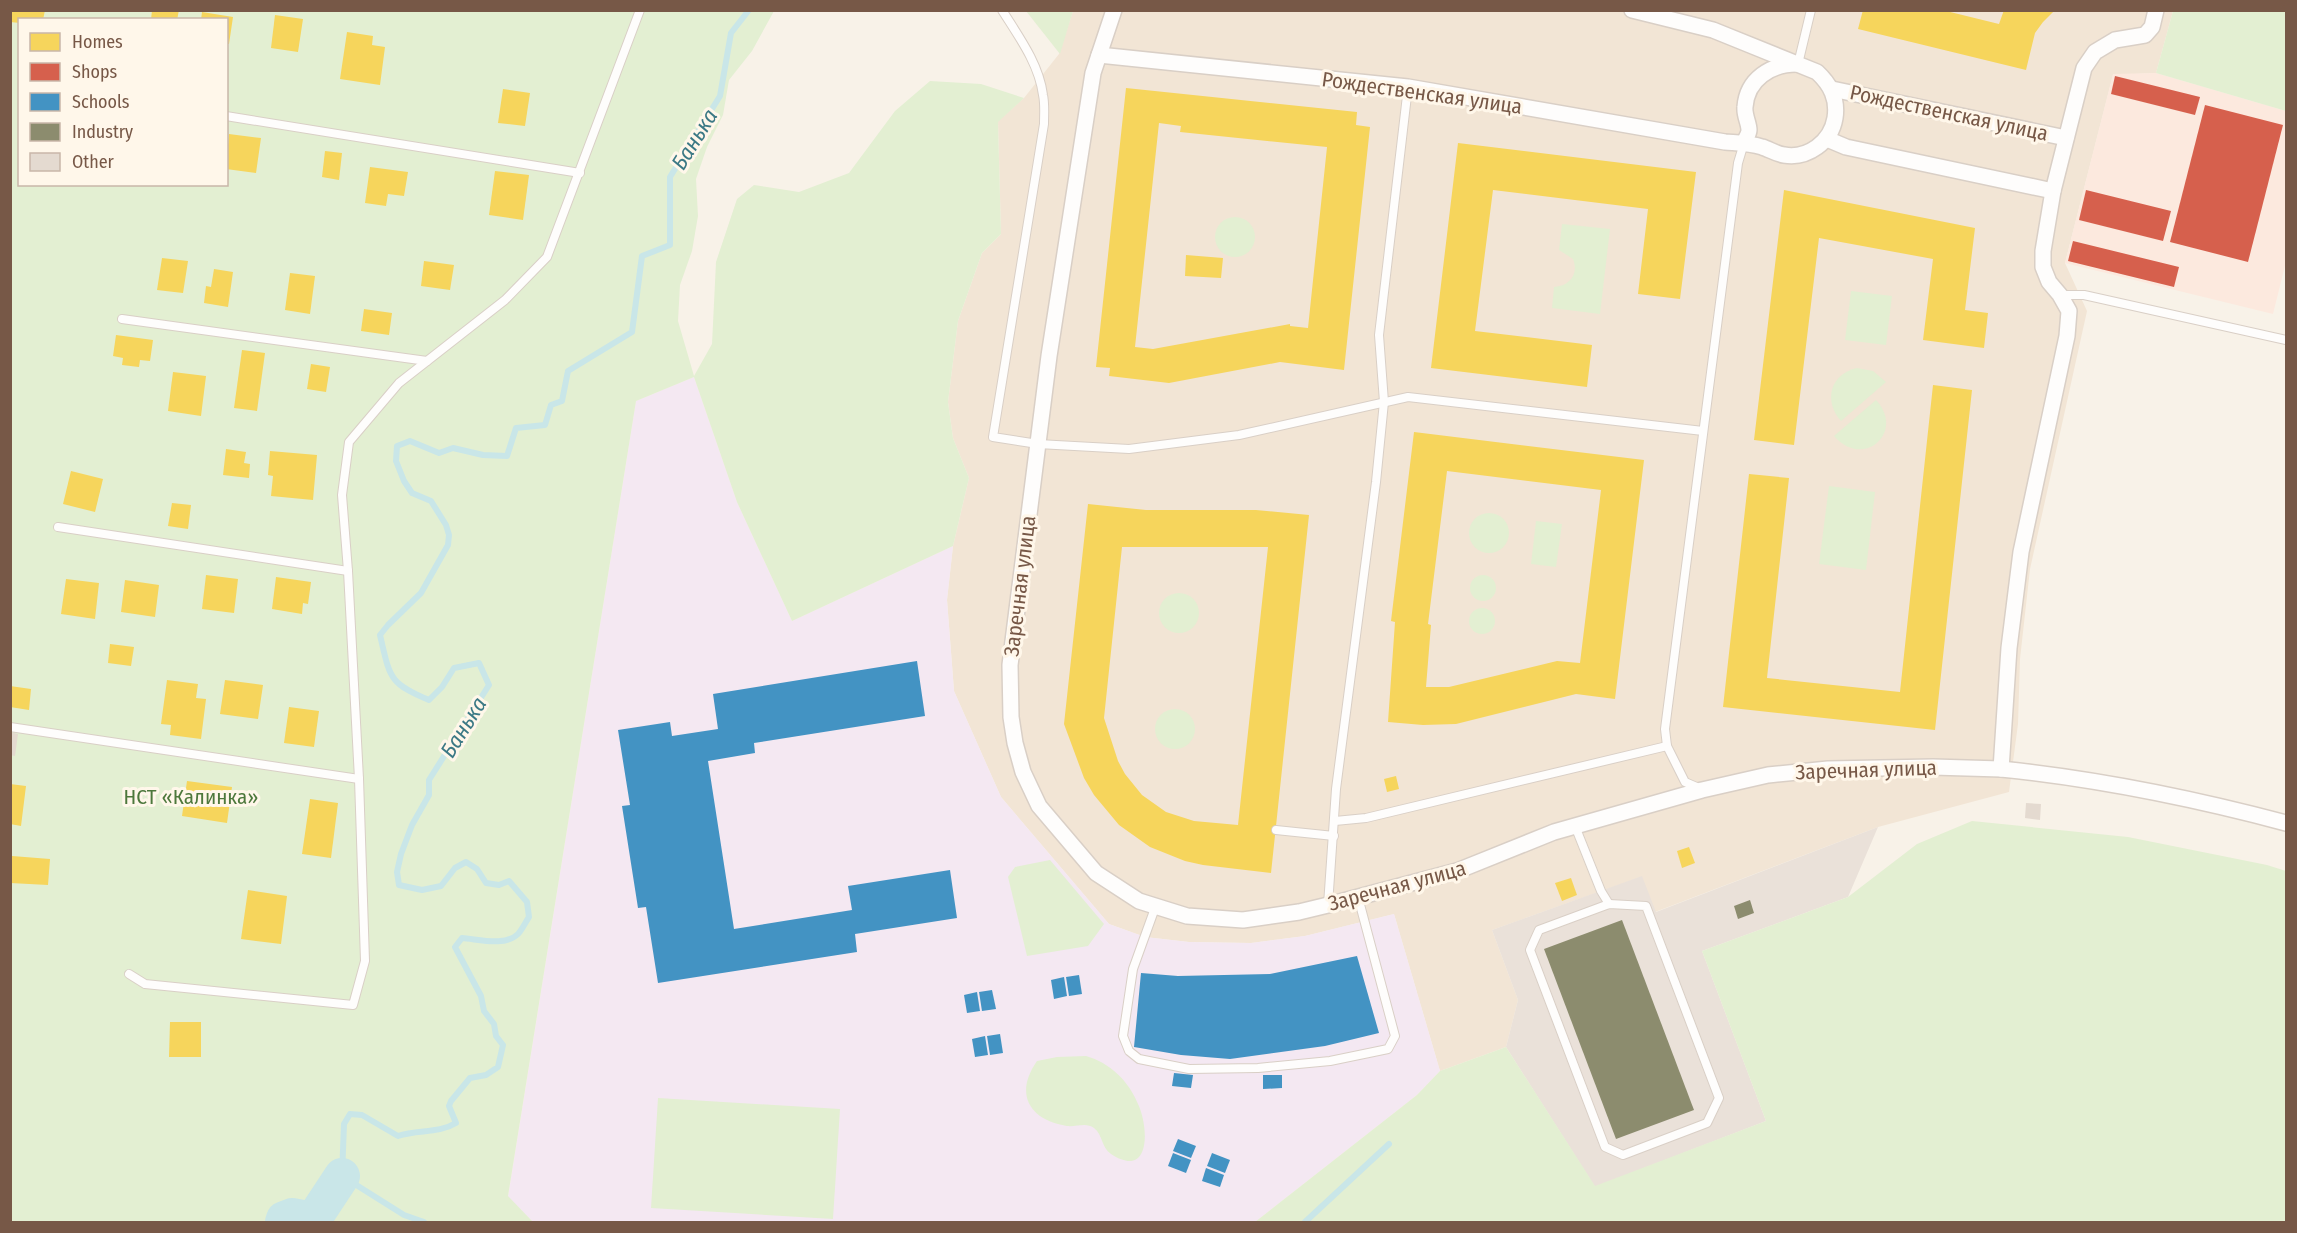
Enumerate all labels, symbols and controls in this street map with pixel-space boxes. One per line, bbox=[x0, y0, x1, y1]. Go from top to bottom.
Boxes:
legend bbox=[18, 18, 228, 186]
text: Homes bbox=[72, 31, 123, 53]
text: Shops bbox=[72, 61, 117, 83]
street label: Рождественская улица bbox=[1320, 66, 1524, 120]
street label: Рождественская улица bbox=[1848, 79, 2050, 147]
text: Schools bbox=[72, 91, 130, 113]
water label: Банька bbox=[665, 104, 723, 175]
text: Industry bbox=[72, 121, 133, 143]
text: Other bbox=[72, 151, 115, 173]
street label: Заречная улица bbox=[998, 514, 1042, 658]
water label: Банька bbox=[434, 692, 492, 763]
street label: Заречная улица bbox=[1795, 755, 1937, 785]
park label: НСТ «Калинка» bbox=[124, 784, 258, 810]
street label: Заречная улица bbox=[1325, 855, 1469, 917]

